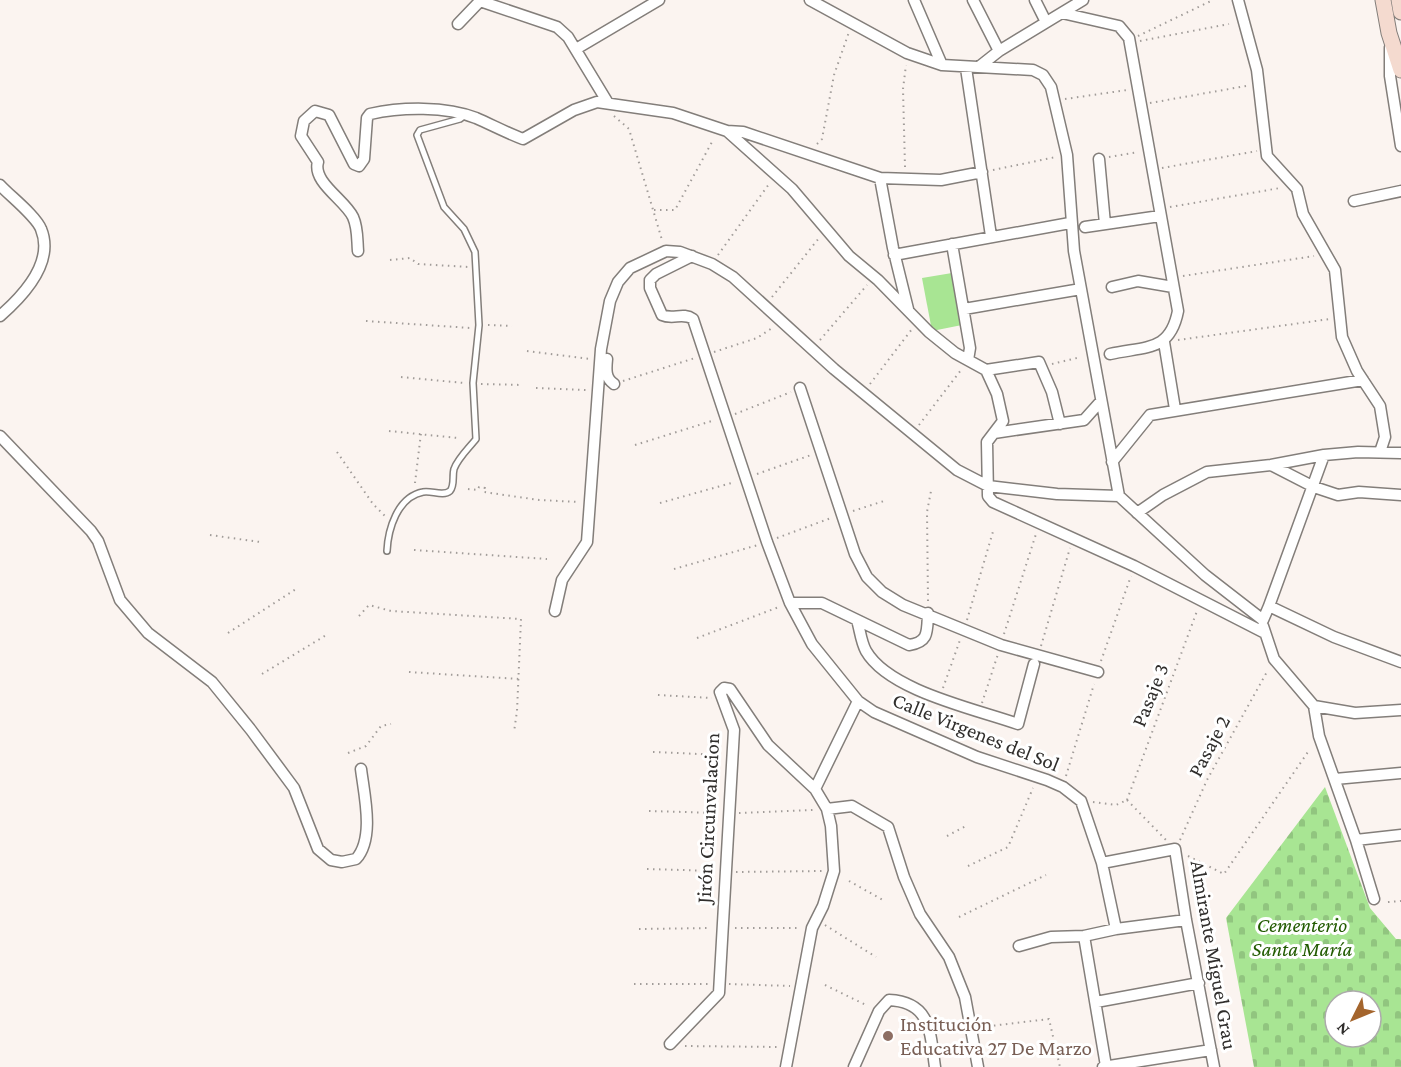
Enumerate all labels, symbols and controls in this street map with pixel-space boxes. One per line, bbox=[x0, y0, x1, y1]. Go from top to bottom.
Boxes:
street label: Pasaje 3 bbox=[1126, 660, 1174, 730]
street label: Calle Virgenes del Sol bbox=[889, 688, 1063, 776]
street label: Pasaje 2 bbox=[1183, 711, 1235, 781]
street label: Jirón Circunvalacion bbox=[691, 732, 724, 906]
street label: Almirante Miguel Grau bbox=[1186, 858, 1242, 1052]
park label: Cementerio Santa María bbox=[1252, 913, 1352, 961]
north arrow bbox=[1323, 989, 1383, 1049]
place label: Institución Educativa 27 De Marzo bbox=[900, 1012, 1092, 1060]
text: N bbox=[1332, 1019, 1352, 1039]
marker: Institución Educativa 27 De Marzo bbox=[881, 1029, 895, 1043]

